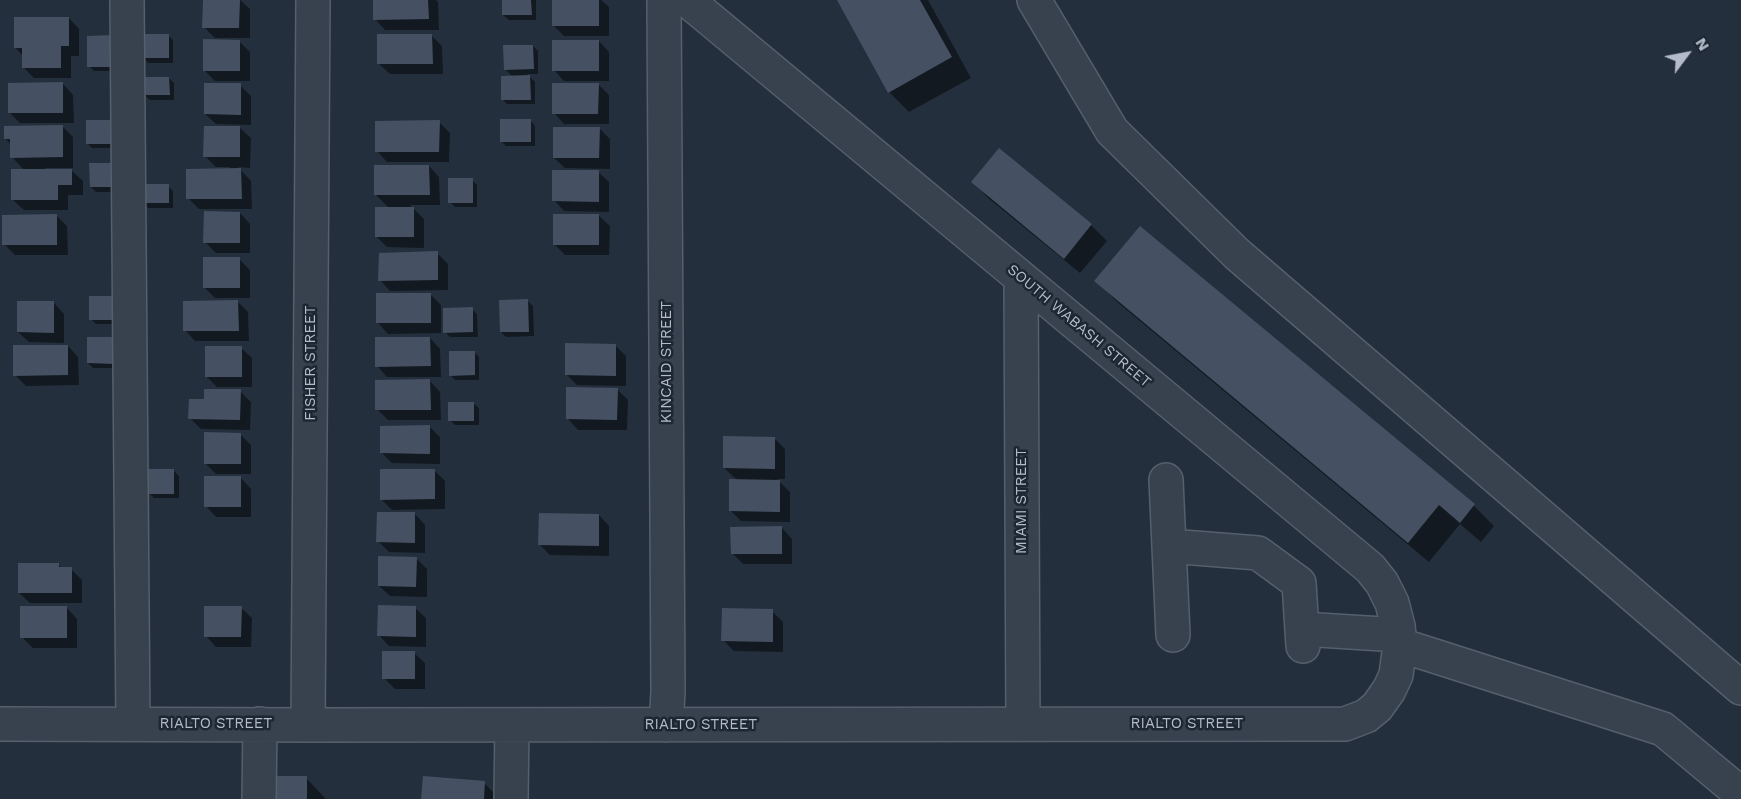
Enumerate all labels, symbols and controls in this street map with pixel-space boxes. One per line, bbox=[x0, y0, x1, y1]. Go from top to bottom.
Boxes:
north arrow bbox=[1657, 24, 1717, 84]
text: N bbox=[1691, 34, 1714, 54]
street label: SOUTH WABASH STREET bbox=[1004, 261, 1154, 391]
street label: KINCAID STREET bbox=[658, 301, 676, 423]
street label: FISHER STREET bbox=[302, 305, 320, 421]
street label: MIAMI STREET bbox=[1013, 448, 1031, 554]
street label: RIALTO STREET bbox=[160, 715, 272, 733]
street label: RIALTO STREET bbox=[1131, 715, 1243, 733]
street label: RIALTO STREET bbox=[645, 716, 757, 734]

